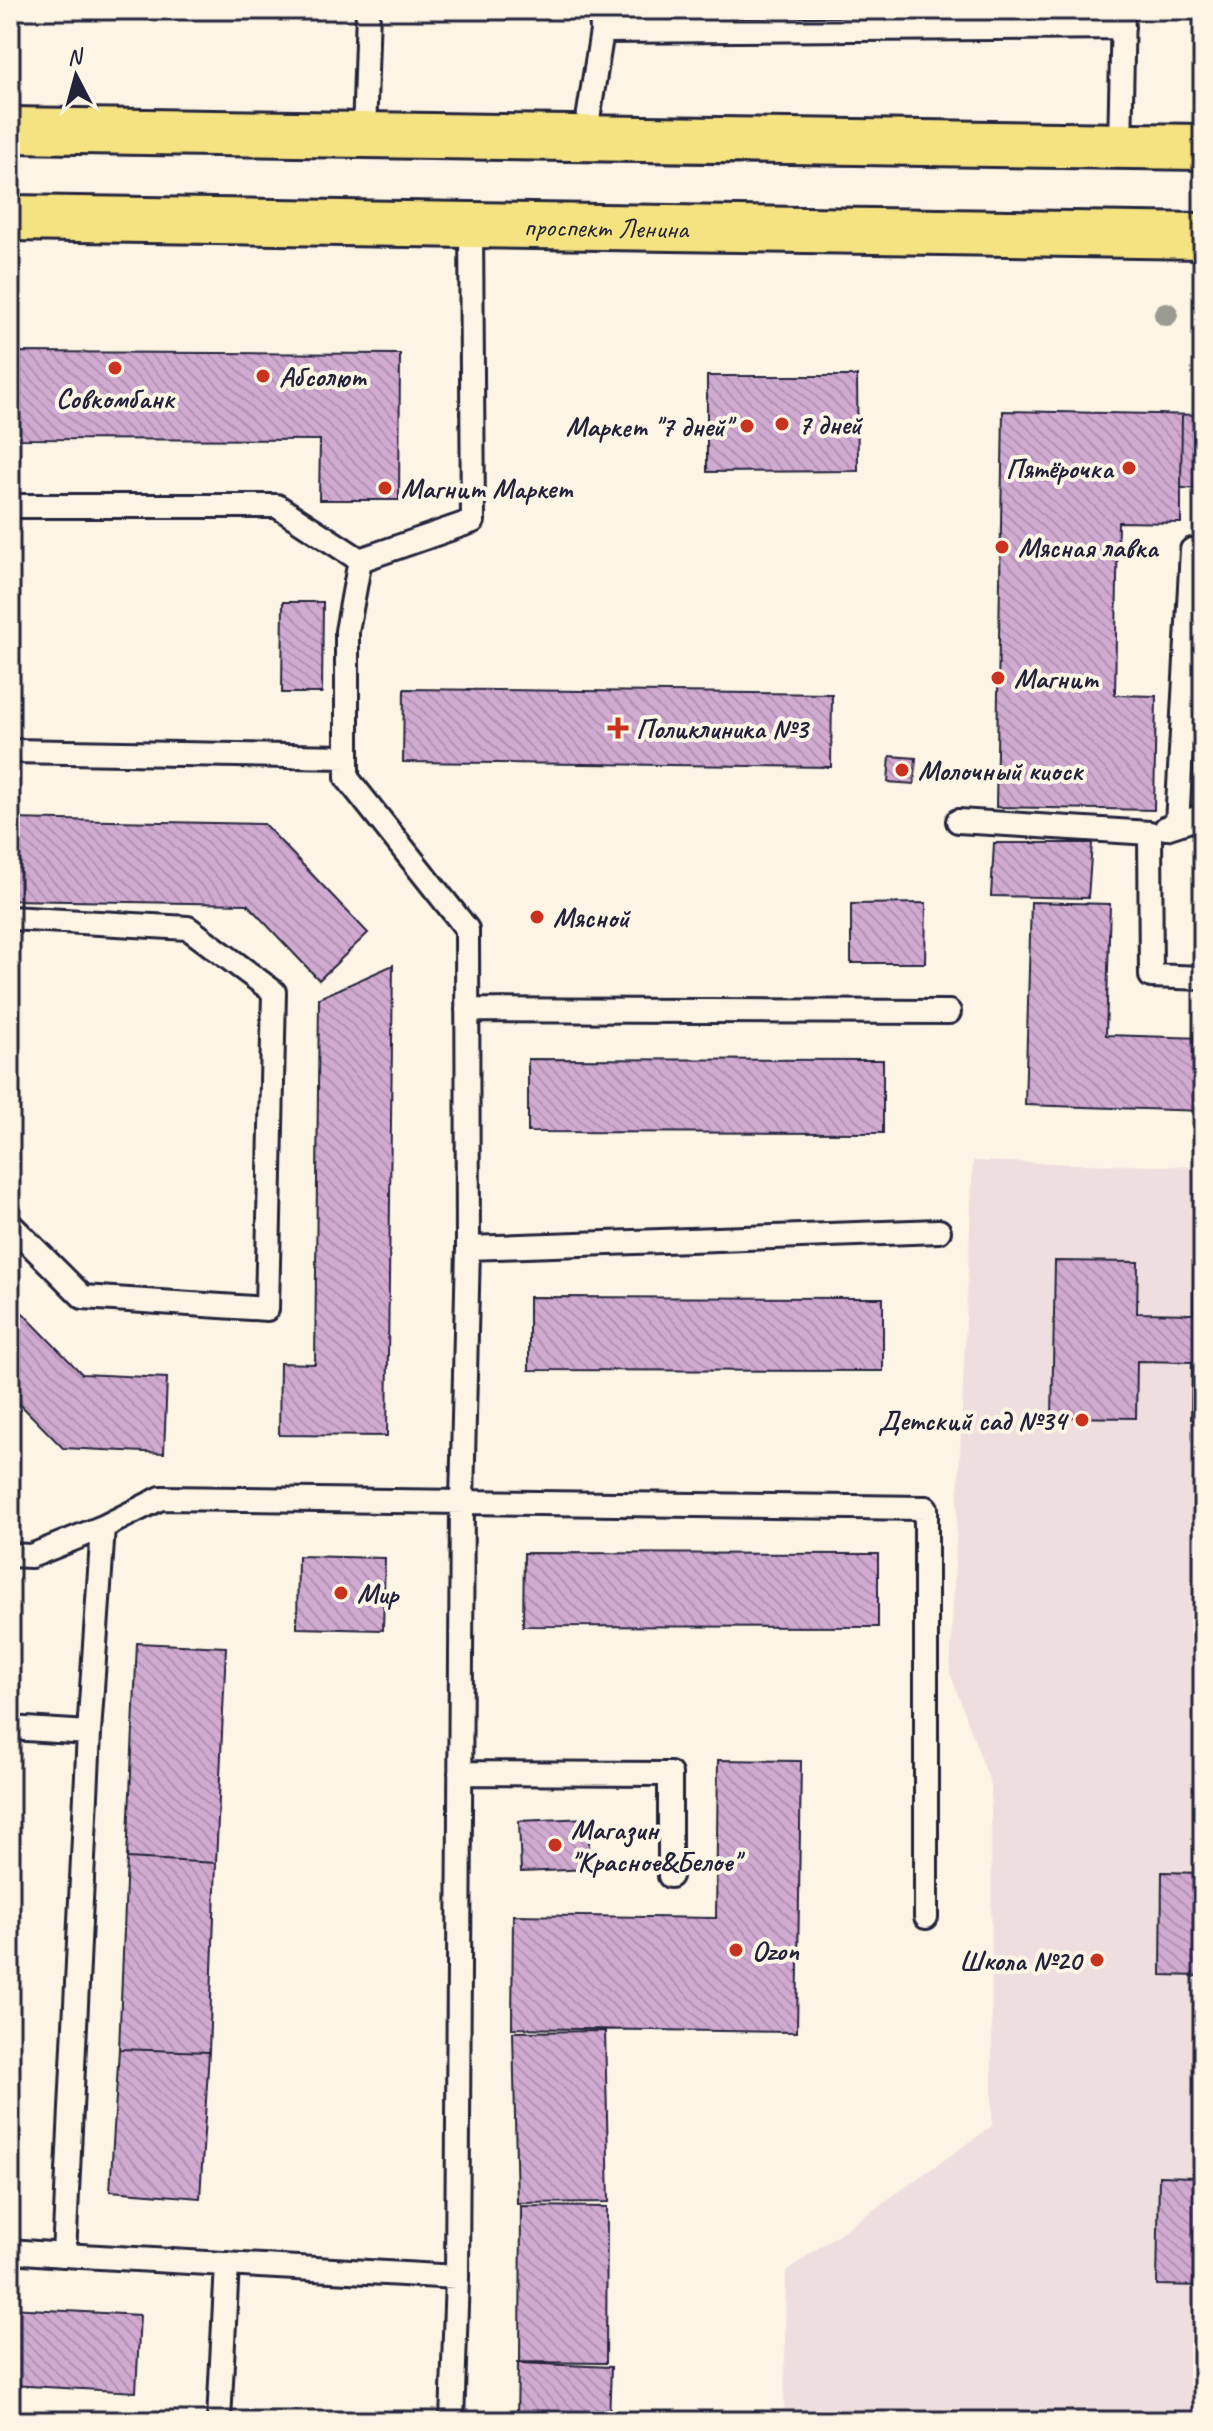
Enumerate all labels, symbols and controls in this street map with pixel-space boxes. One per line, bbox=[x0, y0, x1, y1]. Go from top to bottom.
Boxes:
north arrow bbox=[36, 36, 116, 116]
text: N bbox=[66, 42, 86, 72]
street label: проспект Ленина bbox=[523, 209, 690, 246]
marker: Совкомбанк bbox=[106, 359, 124, 377]
place label: Абсолют bbox=[279, 359, 367, 394]
marker: Абсолют bbox=[254, 367, 272, 385]
place label: Совкомбанк bbox=[56, 381, 176, 416]
place label: 7 дней bbox=[798, 407, 864, 442]
place label: Маркет "7 дней" bbox=[566, 409, 737, 444]
marker: 7 дней bbox=[773, 415, 791, 433]
marker: Маркет "7 дней" bbox=[738, 417, 756, 435]
place label: Пятёрочка bbox=[1006, 451, 1115, 486]
marker: Пятёрочка bbox=[1120, 459, 1138, 477]
place label: Магнит Маркет bbox=[401, 471, 574, 506]
marker: Магнит Маркет bbox=[376, 479, 394, 497]
place label: Мясная лавка bbox=[1018, 530, 1160, 565]
marker: Мясная лавка bbox=[993, 538, 1011, 556]
place label: Магнит bbox=[1014, 661, 1100, 696]
marker: Магнит bbox=[989, 669, 1007, 687]
place label: Поликлиника №3 bbox=[636, 711, 810, 746]
marker: Поликлиника №3 bbox=[607, 717, 629, 739]
place label: Молочный киоск bbox=[918, 753, 1085, 788]
marker: Молочный киоск bbox=[893, 761, 911, 779]
place label: Мясной bbox=[553, 900, 631, 935]
marker: Мясной bbox=[528, 908, 546, 926]
place label: Детский сад №34 bbox=[878, 1403, 1069, 1438]
marker: Детский сад №34 bbox=[1073, 1411, 1091, 1429]
place label: Мир bbox=[357, 1576, 400, 1611]
marker: Мир bbox=[332, 1584, 350, 1602]
place label: Магазин "Красное&Белое" bbox=[571, 1812, 746, 1879]
marker: Магазин "Красное&Белое" bbox=[546, 1836, 564, 1854]
place label: Ozon bbox=[752, 1933, 800, 1968]
marker: Ozon bbox=[727, 1941, 745, 1959]
place label: Школа №20 bbox=[959, 1943, 1084, 1978]
marker: Школа №20 bbox=[1088, 1951, 1106, 1969]

